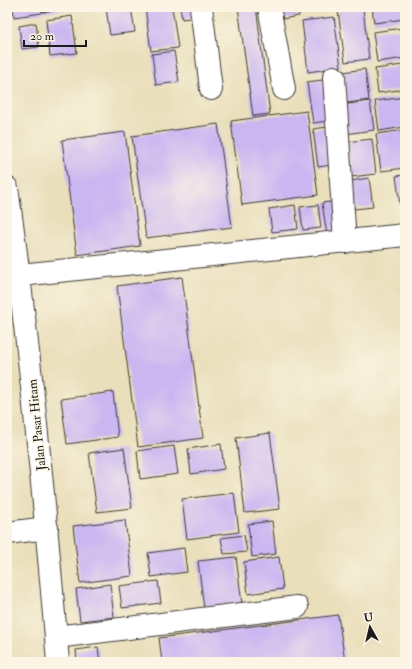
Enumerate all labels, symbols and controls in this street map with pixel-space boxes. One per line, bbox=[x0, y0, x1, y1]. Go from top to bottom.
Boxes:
scale bar bbox=[24, 22, 86, 48]
text: 20 m bbox=[30, 29, 55, 44]
street label: Jalan Pasar Hitam bbox=[24, 378, 50, 473]
north arrow bbox=[350, 607, 390, 647]
text: U bbox=[363, 610, 375, 625]

